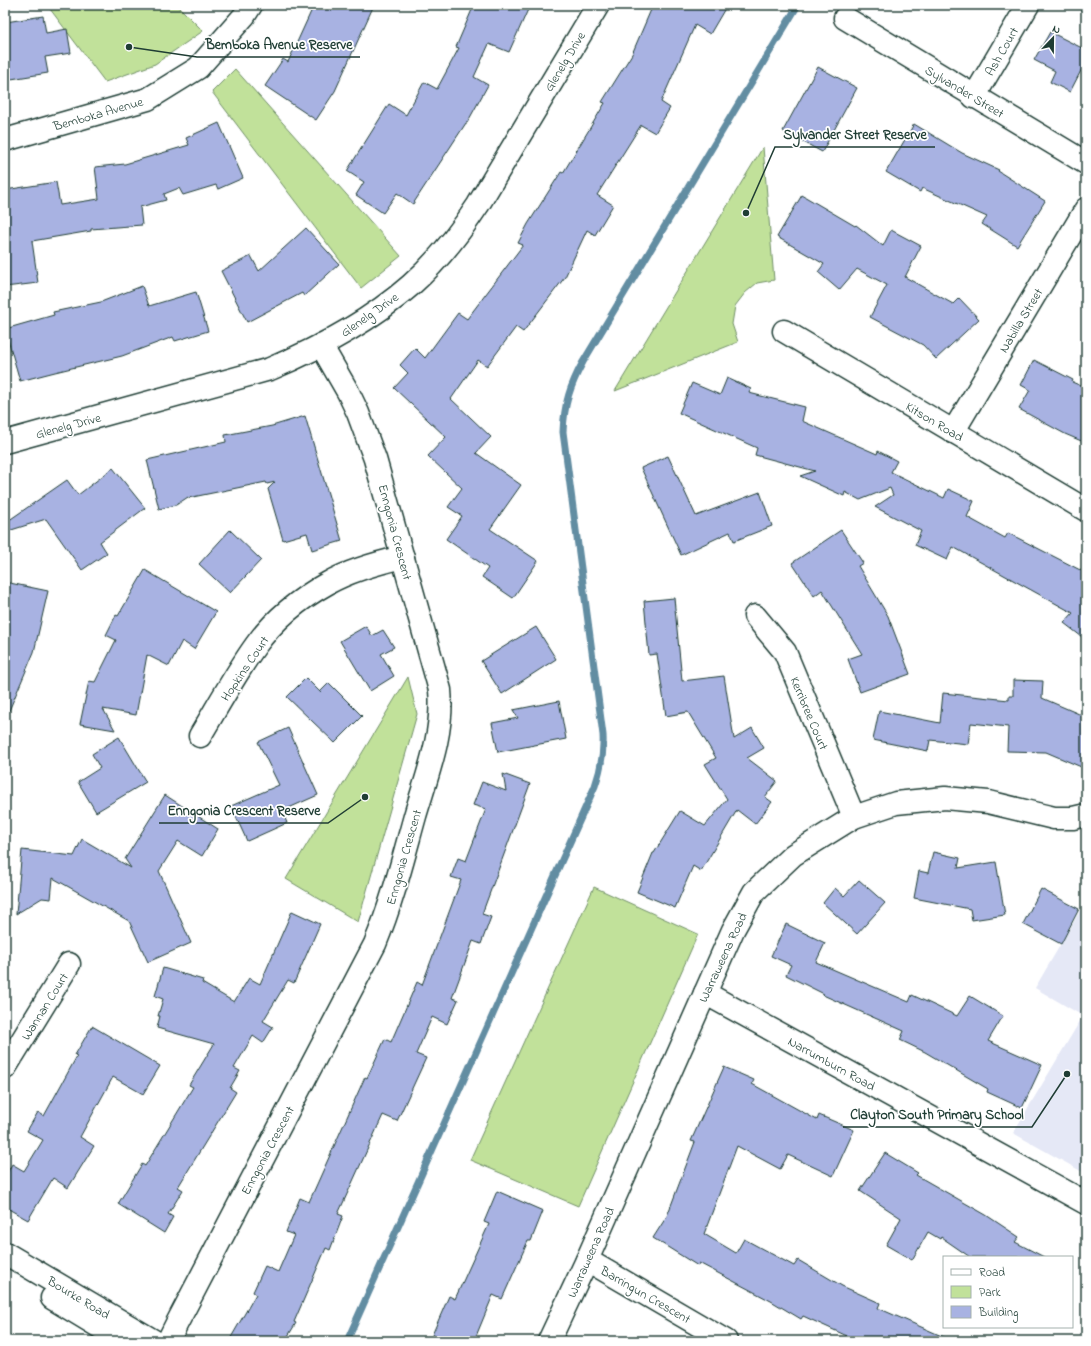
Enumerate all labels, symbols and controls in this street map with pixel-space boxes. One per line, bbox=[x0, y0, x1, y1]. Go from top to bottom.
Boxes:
north arrow bbox=[1033, 18, 1073, 58]
text: N bbox=[1050, 21, 1063, 38]
street label: Ash Court bbox=[981, 23, 1024, 80]
street label: Glenelg Drive bbox=[540, 28, 592, 96]
callout: Bemboka Avenue Reserve bbox=[197, 31, 360, 57]
text: Bemboka Avenue Reserve bbox=[204, 35, 353, 56]
street label: Sylvander Street bbox=[921, 61, 1008, 125]
street label: Bemboka Avenue bbox=[50, 92, 146, 137]
callout: Sylvander Street Reserve bbox=[775, 121, 935, 147]
text: Sylvander Street Reserve bbox=[783, 125, 928, 148]
street label: Nabilla Street bbox=[994, 284, 1048, 357]
street label: Glenelg Drive bbox=[337, 288, 403, 343]
street label: Kitson Road bbox=[902, 398, 967, 447]
street label: Glenelg Drive bbox=[34, 409, 104, 445]
street label: Enngonia Crescent bbox=[372, 482, 417, 583]
street label: Hopkins Court bbox=[216, 632, 274, 705]
street label: Kerribree Court bbox=[785, 674, 833, 754]
callout: Enngonia Crescent Reserve bbox=[159, 797, 328, 823]
text: Enngonia Crescent Reserve bbox=[167, 801, 321, 824]
street label: Enngonia Crescent bbox=[382, 807, 428, 908]
street label: Warraweena Road bbox=[694, 909, 753, 1006]
street label: Wannan Court bbox=[17, 969, 74, 1044]
street label: Narrumburn Road bbox=[784, 1032, 879, 1097]
callout: Clayton South Primary School bbox=[843, 1101, 1032, 1127]
street label: Enngonia Crescent bbox=[237, 1102, 301, 1199]
text: Clayton South Primary School bbox=[850, 1105, 1024, 1128]
street label: Warraweena Road bbox=[563, 1204, 620, 1301]
legend bbox=[943, 1256, 1073, 1328]
street label: Barringun Crescent bbox=[595, 1261, 694, 1330]
text: Road bbox=[979, 1264, 1005, 1282]
street label: Bourke Road bbox=[42, 1272, 114, 1325]
text: Park bbox=[979, 1284, 1001, 1302]
text: Building bbox=[978, 1304, 1018, 1323]

